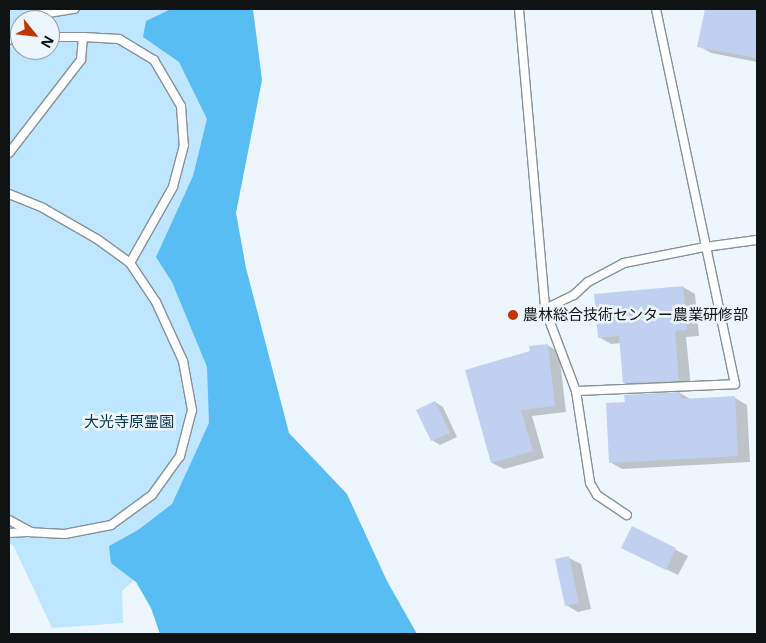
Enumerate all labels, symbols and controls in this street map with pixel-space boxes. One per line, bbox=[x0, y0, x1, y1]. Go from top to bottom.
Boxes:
north arrow bbox=[10, 10, 60, 60]
text: N bbox=[37, 32, 59, 52]
place label: 農林総合技術センター農業研修部 bbox=[523, 306, 748, 324]
marker: 農林総合技術センター農業研修部 bbox=[507, 309, 519, 321]
park label: 大光寺原霊園 bbox=[84, 413, 174, 431]

